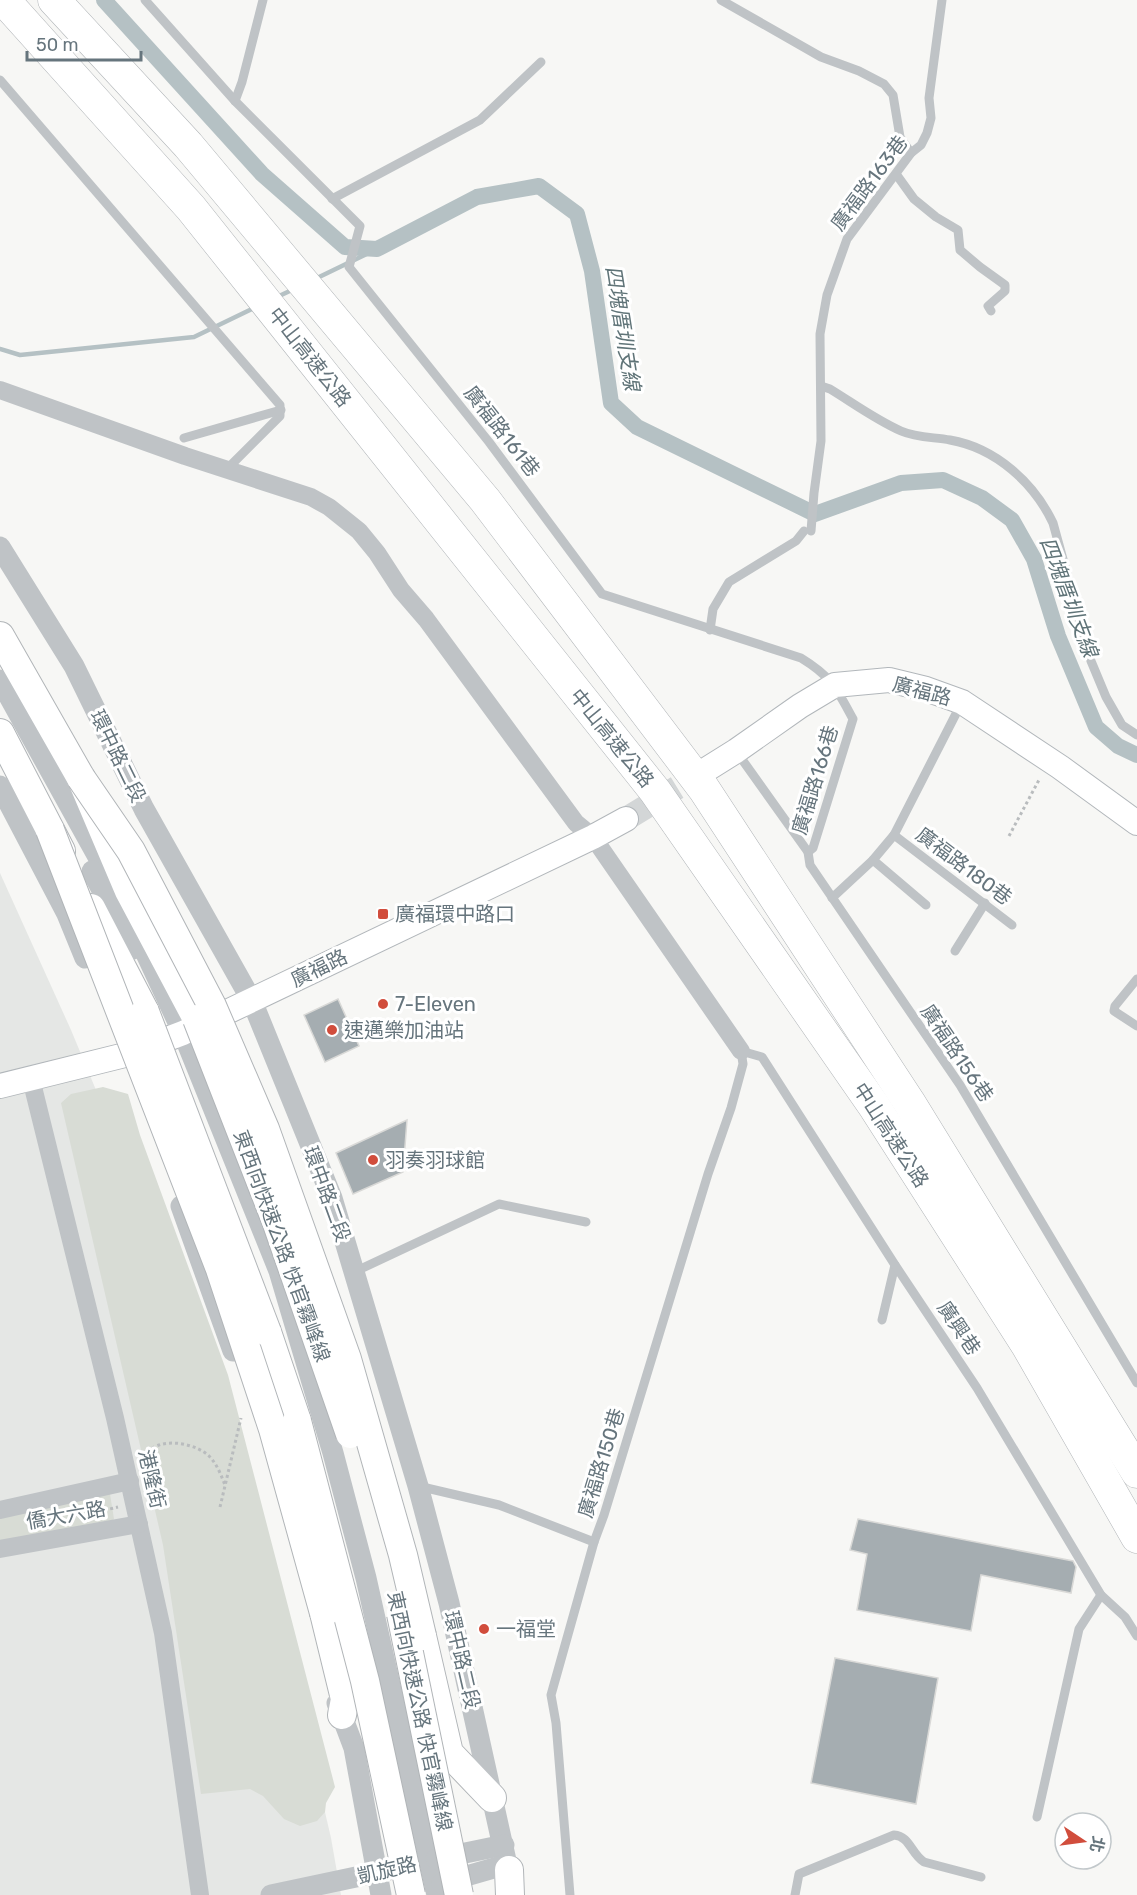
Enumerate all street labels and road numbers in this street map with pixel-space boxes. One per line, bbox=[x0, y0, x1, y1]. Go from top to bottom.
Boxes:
street label: 廣福路163巷 bbox=[826, 131, 912, 235]
street label: 中山高速公路 bbox=[264, 302, 356, 412]
street label: 廣福路161巷 bbox=[459, 381, 545, 481]
street label: 廣福路 bbox=[890, 672, 954, 710]
street label: 中山高速公路 bbox=[565, 684, 659, 792]
street label: 環中路二段 bbox=[85, 706, 151, 806]
street label: 廣福路166巷 bbox=[787, 723, 843, 837]
street label: 廣福路180巷 bbox=[911, 822, 1017, 910]
street label: 廣福路 bbox=[287, 944, 351, 992]
street label: 廣福路156巷 bbox=[916, 1000, 998, 1106]
street label: 中山高速公路 bbox=[848, 1078, 934, 1192]
street label: 東西向快速公路 快官霧峰線 bbox=[229, 1127, 335, 1365]
street label: 環中路二段 bbox=[299, 1143, 355, 1245]
street label: 廣興巷 bbox=[932, 1296, 986, 1360]
street label: 廣福路150巷 bbox=[573, 1405, 629, 1521]
street label: 港隆街 bbox=[134, 1447, 170, 1511]
street label: 僑大六路 bbox=[25, 1496, 107, 1534]
street label: 東西向快速公路 快官霧峰線 bbox=[383, 1589, 457, 1833]
street label: 環中路二段 bbox=[439, 1609, 485, 1711]
street label: 凱旋路 bbox=[355, 1852, 419, 1888]

